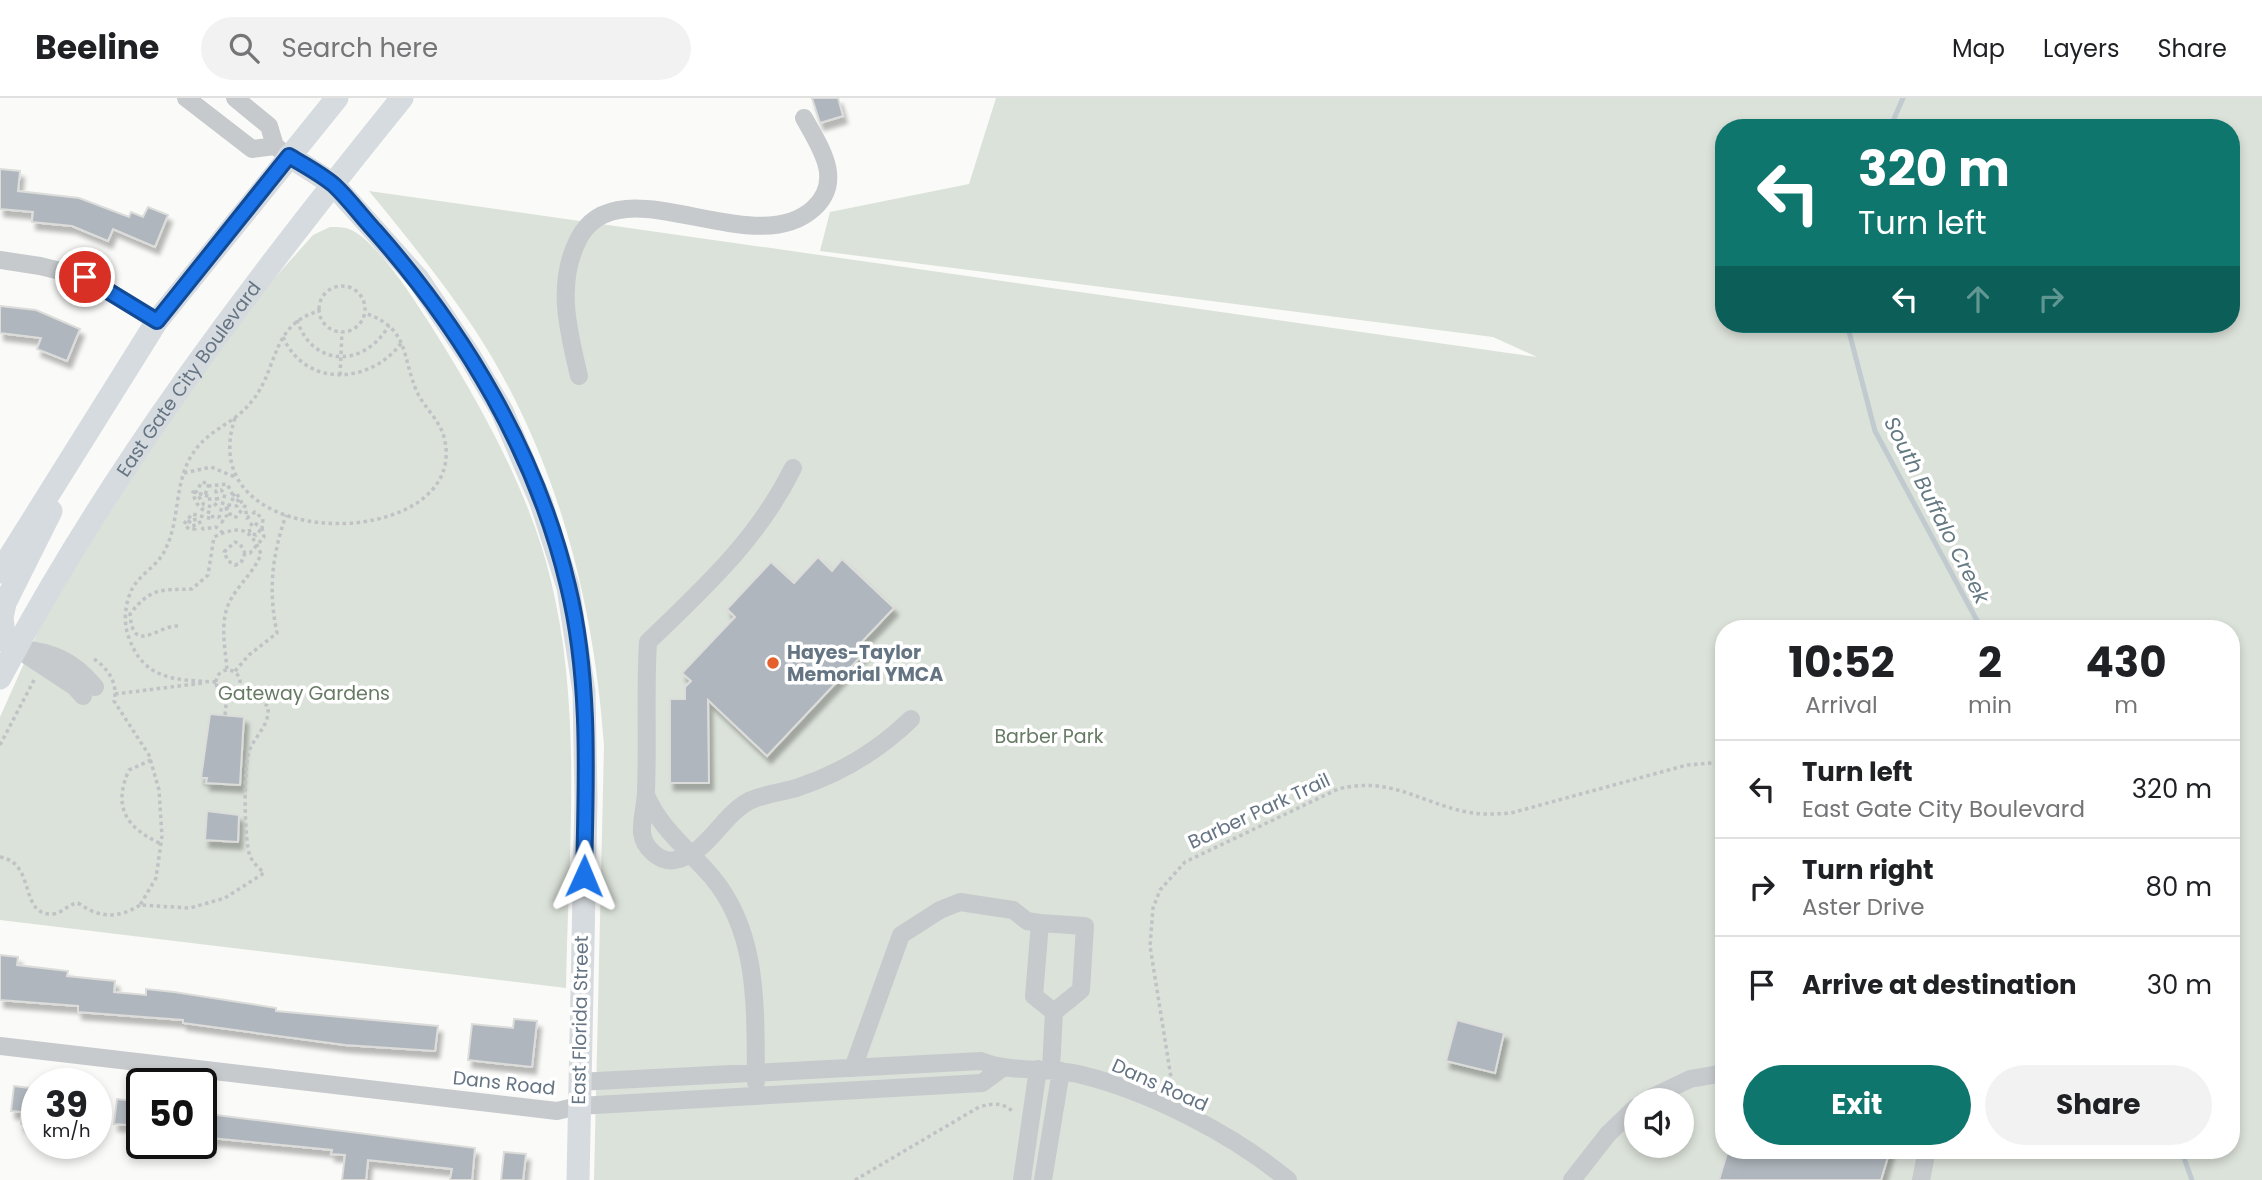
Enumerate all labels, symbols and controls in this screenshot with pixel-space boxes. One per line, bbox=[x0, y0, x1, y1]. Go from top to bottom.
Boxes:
search box bbox=[201, 17, 691, 80]
text: Beeline bbox=[35, 24, 159, 71]
icon: search bbox=[225, 29, 263, 67]
text: Search here bbox=[281, 30, 438, 66]
text: Map bbox=[1952, 32, 2005, 65]
text: Layers bbox=[2043, 32, 2119, 65]
text: Share bbox=[2157, 32, 2227, 65]
text: 320 m bbox=[1858, 135, 2010, 203]
icon: left bbox=[1743, 147, 1834, 238]
text: Turn left bbox=[1858, 200, 1987, 245]
pin bbox=[55, 247, 115, 307]
icon: arrive bbox=[66, 258, 104, 296]
street label: East Gate City Boulevard bbox=[110, 275, 267, 482]
icon: left bbox=[1886, 280, 1924, 318]
icon: ahead bbox=[1959, 280, 1997, 318]
icon: right bbox=[2032, 280, 2070, 318]
water label: South Buffalo Creek bbox=[1877, 411, 1997, 610]
text: 10:52 bbox=[1788, 633, 1895, 692]
text: 2 bbox=[1978, 633, 2002, 692]
text: 430 bbox=[2085, 633, 2167, 692]
place label: Hayes-Taylor Memorial YMCA bbox=[787, 639, 943, 688]
marker: Hayes-Taylor Memorial YMCA bbox=[765, 655, 781, 671]
park label: Gateway Gardens bbox=[218, 680, 390, 707]
text: Arrival bbox=[1805, 689, 1878, 721]
text: min bbox=[1968, 689, 2012, 721]
text: m bbox=[2114, 689, 2138, 721]
park label: Barber Park bbox=[994, 723, 1104, 750]
text: Turn left bbox=[1802, 754, 1913, 790]
street label: Barber Park Trail bbox=[1184, 766, 1334, 856]
icon: left bbox=[1743, 770, 1781, 808]
text: 320 m bbox=[2132, 771, 2212, 807]
text: East Gate City Boulevard bbox=[1802, 793, 2085, 825]
position arrow bbox=[547, 839, 621, 913]
text: Turn right bbox=[1802, 852, 1934, 888]
icon: right bbox=[1743, 868, 1781, 906]
text: 80 m bbox=[2146, 869, 2212, 905]
text: Aster Drive bbox=[1802, 891, 1925, 923]
street label: East Florida Street bbox=[565, 935, 595, 1105]
icon: arrive bbox=[1743, 966, 1781, 1004]
text: Arrive at destination bbox=[1802, 967, 2077, 1003]
text: 30 m bbox=[2147, 967, 2212, 1003]
street label: Dans Road bbox=[1108, 1052, 1212, 1118]
street label: Dans Road bbox=[451, 1064, 557, 1102]
button: Exit bbox=[1743, 1065, 1971, 1145]
button: Share bbox=[1985, 1065, 2212, 1145]
speed limit sign: 50 bbox=[126, 1068, 217, 1159]
text: 39 bbox=[45, 1080, 88, 1129]
map controls bbox=[1624, 1088, 1694, 1158]
button: sound bbox=[1624, 1088, 1694, 1158]
text: km/h bbox=[43, 1118, 90, 1143]

